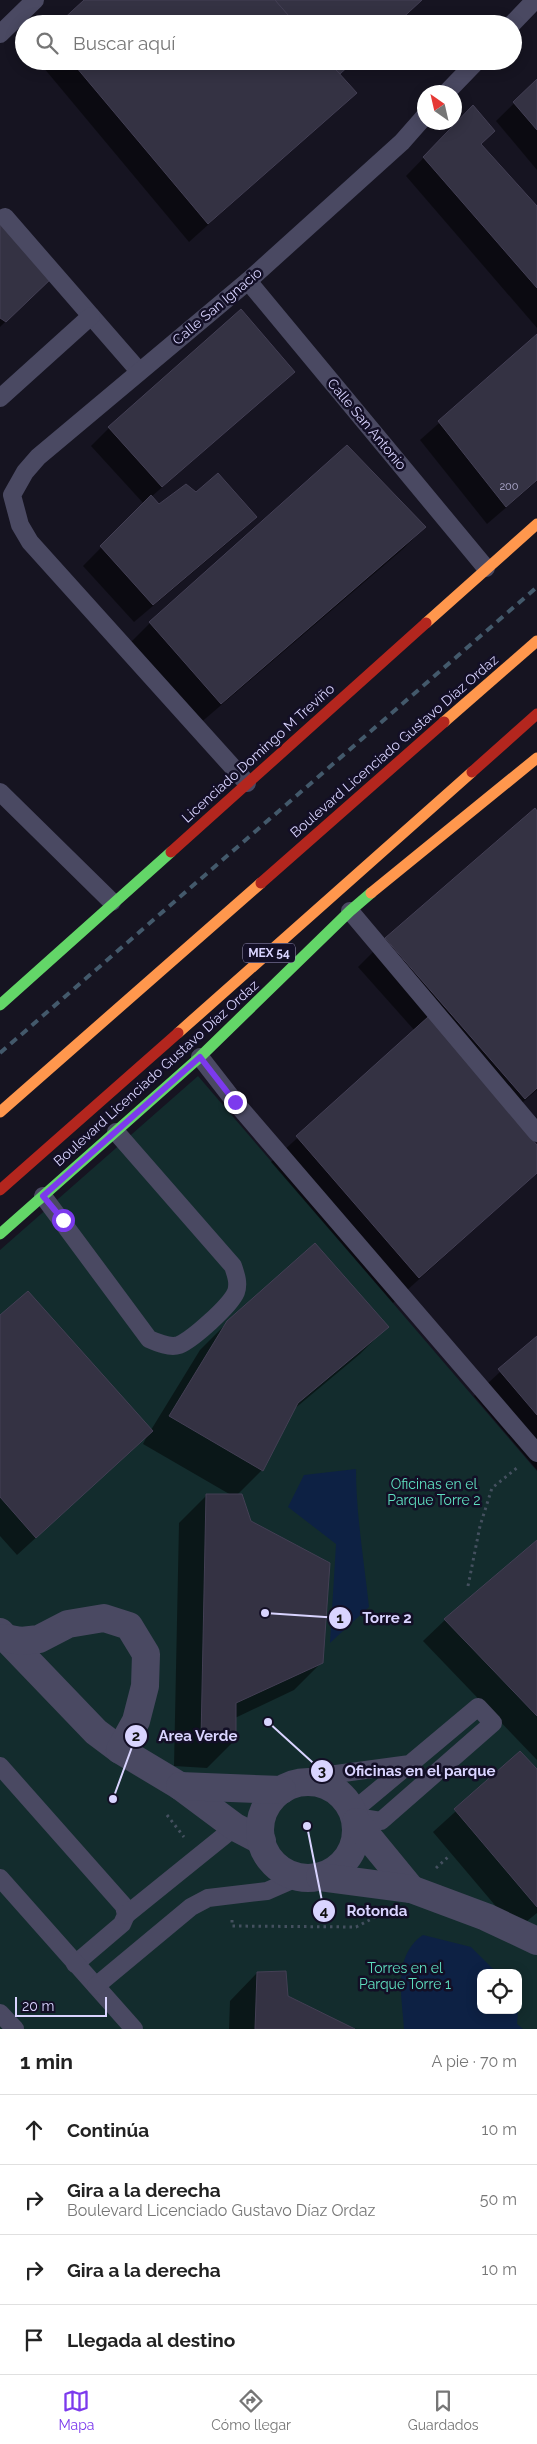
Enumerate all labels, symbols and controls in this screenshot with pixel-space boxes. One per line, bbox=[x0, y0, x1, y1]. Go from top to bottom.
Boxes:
search box bbox=[15, 15, 522, 70]
icon: search bbox=[33, 29, 61, 57]
text: Buscar aquí bbox=[73, 32, 175, 54]
north arrow bbox=[417, 85, 462, 130]
street label: Calle San Ignacio bbox=[169, 264, 265, 348]
street label: Calle San Antonio bbox=[324, 375, 410, 473]
house number: 200 bbox=[499, 480, 519, 493]
street label: Boulevard Licenciado Gustavo Díaz Ordaz bbox=[287, 651, 501, 841]
street label: Licenciado Domingo M Treviño bbox=[178, 680, 338, 826]
road number: MEX 54 bbox=[243, 944, 295, 962]
street label: Boulevard Licenciado Gustavo Díaz Ordaz bbox=[50, 977, 262, 1169]
route end bbox=[224, 1091, 247, 1114]
route start bbox=[52, 1209, 75, 1232]
park label: Oficinas en el Parque Torre 2 bbox=[387, 1476, 481, 1508]
callout: Torre 2 bbox=[327, 1603, 422, 1633]
text: 1 bbox=[336, 1609, 344, 1627]
text: Torre 2 bbox=[362, 1609, 412, 1627]
callout: Area Verde bbox=[123, 1721, 247, 1751]
text: 2 bbox=[132, 1727, 140, 1745]
text: Area Verde bbox=[159, 1727, 237, 1745]
callout: Oficinas en el parque bbox=[309, 1756, 506, 1786]
text: 3 bbox=[318, 1762, 326, 1780]
text: Oficinas en el parque bbox=[344, 1762, 496, 1780]
callout: Rotonda bbox=[311, 1896, 417, 1926]
text: 4 bbox=[320, 1902, 329, 1920]
text: Rotonda bbox=[347, 1902, 408, 1920]
park label: Torres en el Parque Torre 1 bbox=[359, 1960, 451, 1992]
map controls bbox=[477, 1969, 522, 2014]
button: locate bbox=[477, 1969, 522, 2014]
scale bar bbox=[15, 1994, 108, 2017]
text: 20 m bbox=[22, 1998, 54, 2014]
text: 1 min bbox=[20, 2049, 73, 2074]
text: A pie · 70 m bbox=[432, 2052, 517, 2071]
icon: ahead bbox=[20, 2116, 48, 2144]
text: Continúa bbox=[67, 2119, 149, 2141]
text: 10 m bbox=[482, 2120, 517, 2139]
text: Gira a la derecha bbox=[67, 2179, 221, 2201]
icon: right bbox=[20, 2186, 48, 2214]
text: 50 m bbox=[480, 2190, 517, 2209]
text: Boulevard Licenciado Gustavo Díaz Ordaz bbox=[67, 2201, 375, 2220]
icon: right bbox=[20, 2256, 48, 2284]
text: Gira a la derecha bbox=[67, 2259, 221, 2281]
text: 10 m bbox=[482, 2260, 517, 2279]
icon: arrive bbox=[20, 2326, 48, 2354]
text: Llegada al destino bbox=[67, 2329, 235, 2351]
tab: Mapa bbox=[58, 2387, 94, 2433]
tab: Cómo llegar bbox=[211, 2387, 291, 2433]
tab: Guardados bbox=[408, 2387, 479, 2433]

